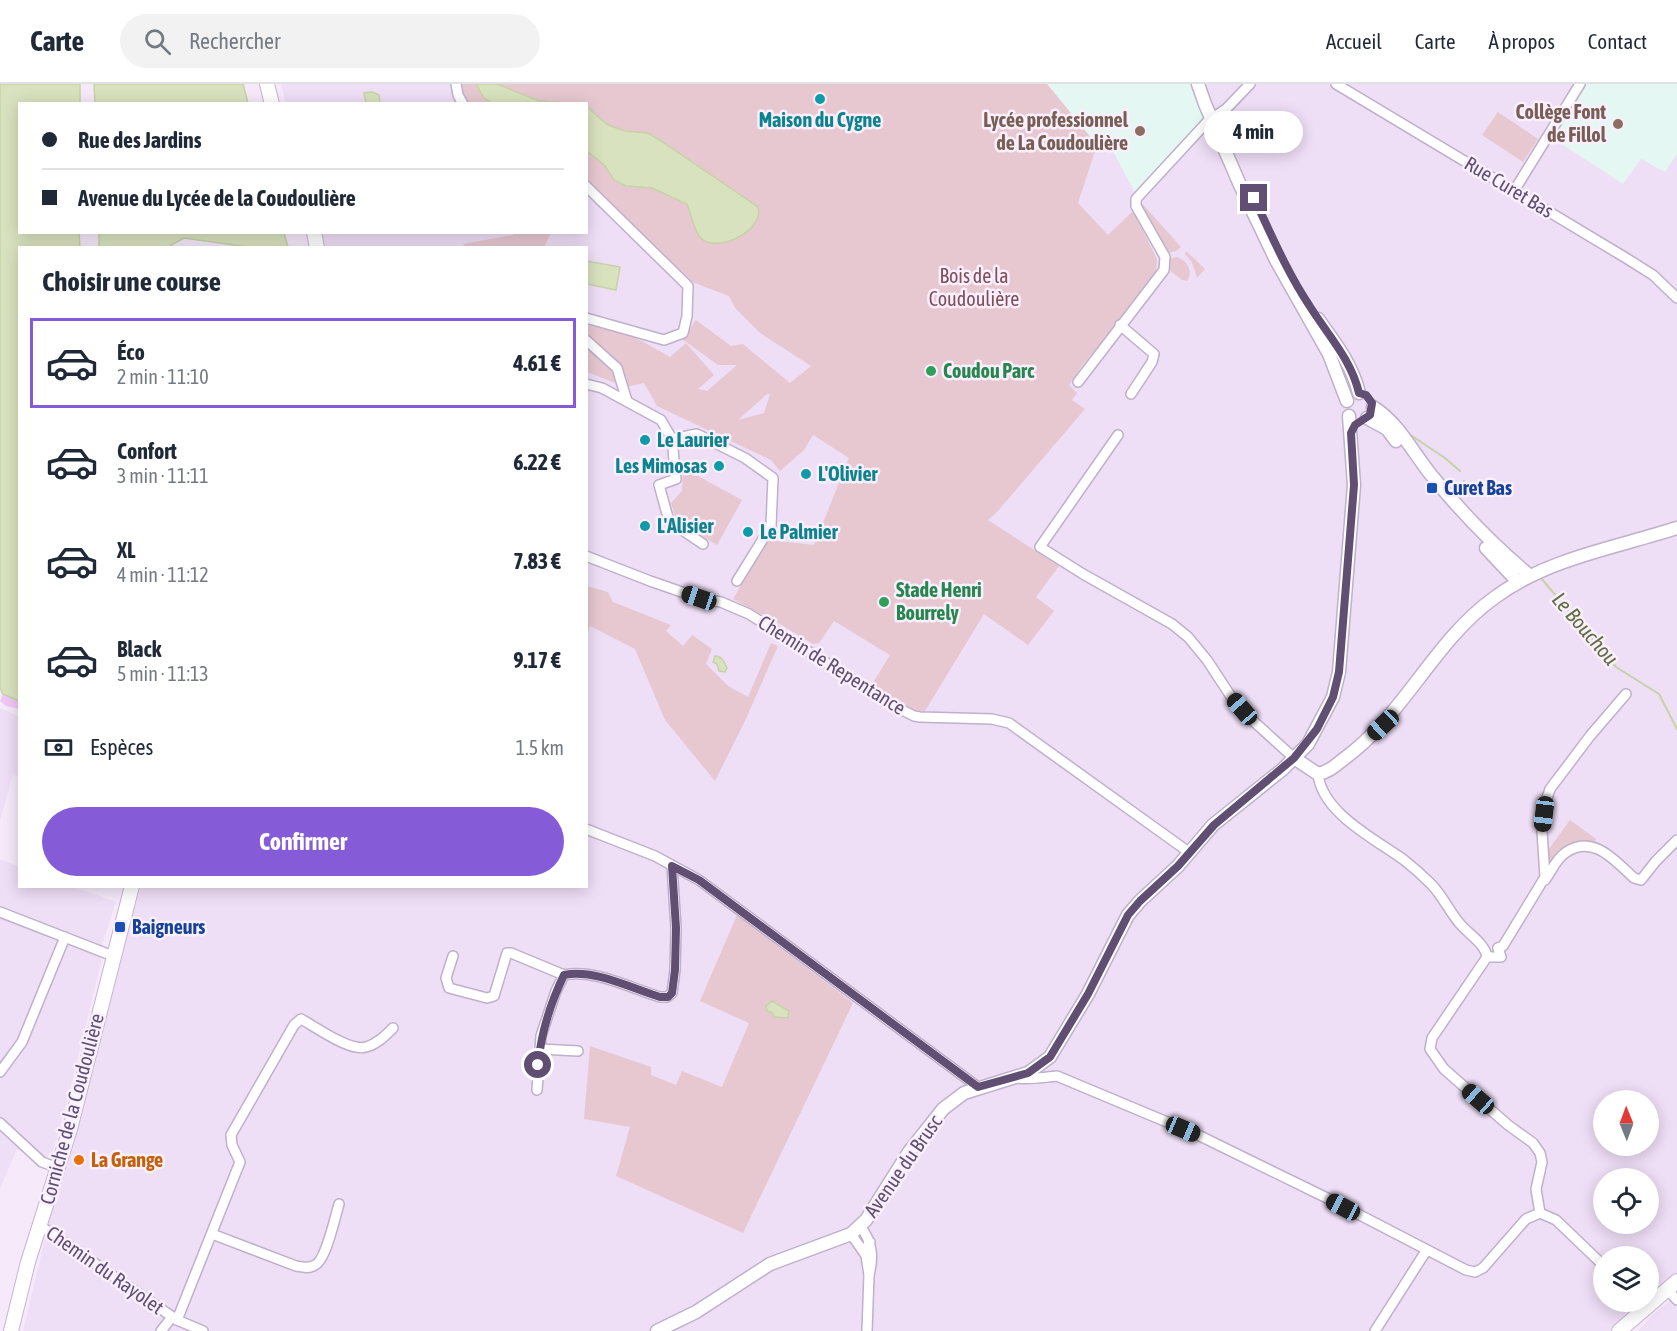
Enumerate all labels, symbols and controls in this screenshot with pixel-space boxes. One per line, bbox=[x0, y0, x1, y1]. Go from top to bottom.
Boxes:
search box bbox=[120, 14, 540, 68]
text: Carte bbox=[30, 25, 84, 57]
icon: search bbox=[141, 25, 174, 58]
text: Rechercher bbox=[189, 28, 281, 54]
text: Accueil bbox=[1326, 29, 1382, 53]
text: Carte bbox=[1415, 29, 1455, 53]
text: À propos bbox=[1488, 29, 1555, 53]
text: Contact bbox=[1588, 29, 1647, 53]
marker: Maison du Cygne bbox=[813, 92, 827, 106]
place label: Collège Font de Fillol bbox=[1516, 100, 1607, 146]
place label: Maison du Cygne bbox=[759, 108, 881, 131]
place label: Lycée professionnel de La Coudoulière bbox=[983, 108, 1129, 154]
callout: 4 min bbox=[1204, 111, 1304, 153]
marker: Collège Font de Fillol bbox=[1611, 117, 1625, 131]
text: 4 min bbox=[1233, 120, 1274, 143]
marker: Lycée professionnel de La Coudoulière bbox=[1133, 124, 1147, 138]
text: Rue des Jardins bbox=[78, 127, 202, 153]
street label: Rue Curet Bas bbox=[1461, 151, 1558, 222]
route end bbox=[1240, 184, 1267, 211]
text: Avenue du Lycée de la Coudoulière bbox=[78, 185, 356, 211]
park label: Bois de la Coudoulière bbox=[929, 264, 1019, 310]
text: Choisir une course bbox=[42, 266, 221, 297]
icon: car bbox=[45, 336, 99, 390]
text: Éco bbox=[117, 339, 145, 365]
text: 4.61 € bbox=[513, 350, 561, 376]
place label: Coudou Parc bbox=[943, 359, 1035, 382]
marker: Coudou Parc bbox=[924, 364, 938, 378]
text: 2 min · 11:10 bbox=[117, 365, 209, 388]
place label: Le Laurier bbox=[657, 428, 730, 451]
marker: Le Laurier bbox=[638, 433, 652, 447]
icon: car bbox=[45, 435, 99, 489]
text: Confort bbox=[117, 438, 177, 464]
text: 6.22 € bbox=[513, 449, 561, 475]
place label: Les Mimosas bbox=[615, 454, 707, 477]
marker: Les Mimosas bbox=[712, 459, 726, 473]
place label: L'Olivier bbox=[818, 462, 879, 485]
text: 3 min · 11:11 bbox=[117, 464, 209, 487]
marker: L'Olivier bbox=[799, 467, 813, 481]
place label: Curet Bas bbox=[1444, 476, 1512, 499]
marker: Curet Bas bbox=[1425, 481, 1439, 495]
place label: L'Alisier bbox=[657, 514, 714, 537]
marker: L'Alisier bbox=[638, 519, 652, 533]
place label: Le Palmier bbox=[760, 520, 839, 543]
marker: Le Palmier bbox=[741, 525, 755, 539]
icon: car bbox=[45, 534, 99, 588]
text: XL bbox=[117, 537, 135, 563]
text: 7.83 € bbox=[513, 548, 561, 574]
text: 4 min · 11:12 bbox=[117, 563, 209, 586]
place label: Stade Henri Bourrely bbox=[896, 578, 982, 624]
car bbox=[679, 584, 719, 612]
water label: Le Bouchou bbox=[1548, 587, 1624, 670]
marker: Stade Henri Bourrely bbox=[877, 595, 891, 609]
street label: Chemin de Repentance bbox=[754, 610, 910, 719]
icon: car bbox=[45, 633, 99, 687]
text: Black bbox=[117, 636, 161, 662]
text: 9.17 € bbox=[513, 647, 561, 673]
text: 5 min · 11:13 bbox=[117, 662, 209, 685]
car bbox=[1223, 690, 1261, 728]
car bbox=[1364, 706, 1402, 744]
icon: cash bbox=[42, 731, 75, 764]
text: Espèces bbox=[90, 734, 153, 760]
text: 1.5 km bbox=[516, 736, 564, 759]
car bbox=[1533, 795, 1555, 833]
button: Confirmer bbox=[42, 807, 564, 876]
place label: Baigneurs bbox=[132, 915, 205, 938]
marker: Baigneurs bbox=[113, 920, 127, 934]
street label: Corniche de la Coudoulière bbox=[35, 1011, 108, 1207]
route start bbox=[524, 1051, 551, 1078]
car bbox=[1459, 1080, 1497, 1118]
north arrow bbox=[1593, 1090, 1659, 1156]
map controls bbox=[1593, 1090, 1659, 1312]
street label: Avenue du Brusc bbox=[859, 1110, 947, 1221]
car bbox=[1163, 1114, 1203, 1144]
place label: La Grange bbox=[91, 1148, 163, 1171]
marker: La Grange bbox=[72, 1153, 86, 1167]
button: locate bbox=[1593, 1168, 1659, 1234]
car bbox=[1323, 1191, 1363, 1223]
street label: Chemin du Rayolet bbox=[42, 1221, 169, 1319]
button: layers bbox=[1593, 1246, 1659, 1312]

